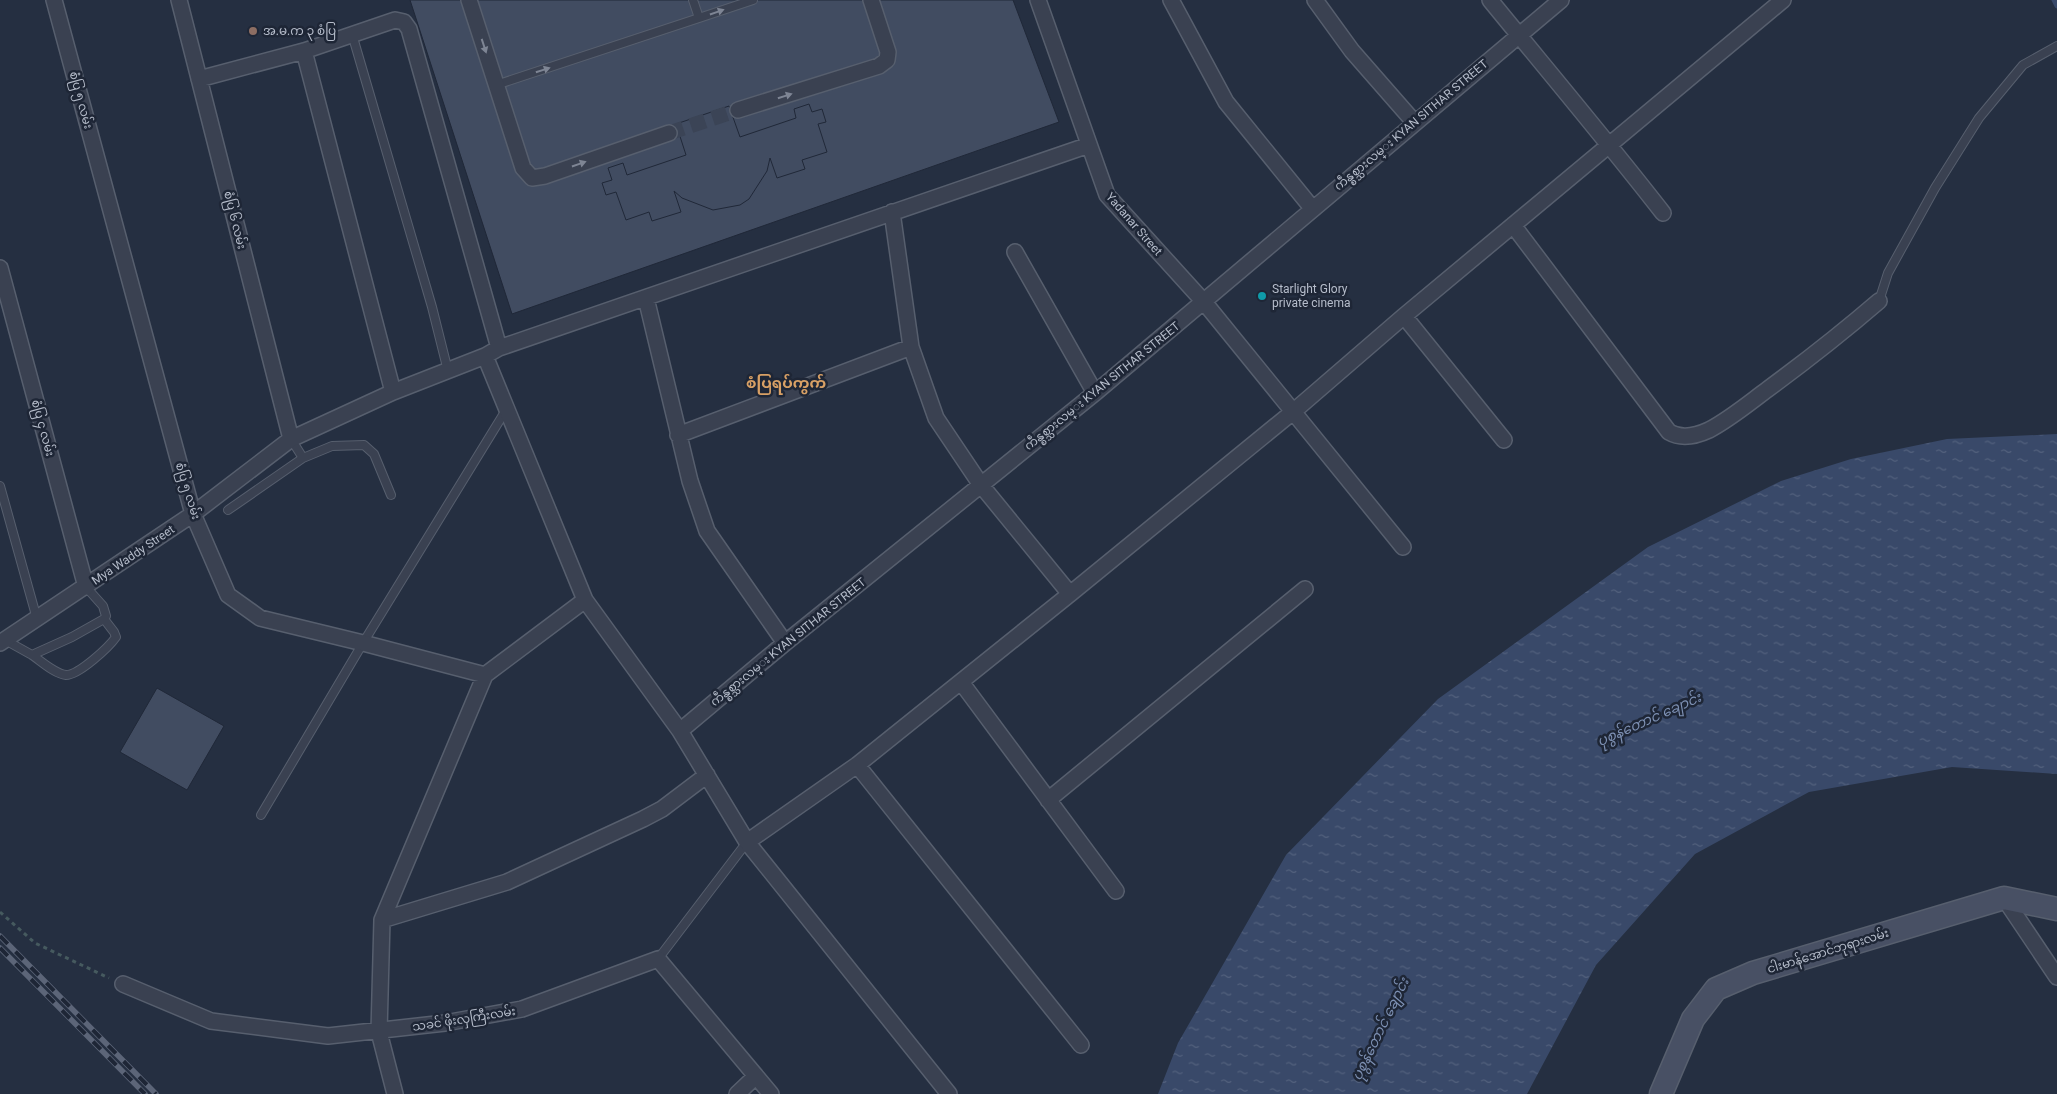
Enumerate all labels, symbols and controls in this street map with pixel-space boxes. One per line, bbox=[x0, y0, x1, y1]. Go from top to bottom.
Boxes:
one-way arrow bbox=[710, 8, 725, 16]
place label: အ.မ.က ၃ စံပြ bbox=[263, 22, 336, 41]
marker: အ.မ.က ၃ စံပြ bbox=[247, 25, 259, 37]
one-way arrow bbox=[481, 39, 488, 54]
street label: ကဵန္စစ္သားလမ္း KYAN SITHAR STREET bbox=[1330, 55, 1493, 196]
one-way arrow bbox=[535, 66, 550, 73]
street label: စံပြ ၅ လမ်း bbox=[64, 69, 97, 131]
one-way arrow bbox=[778, 91, 793, 99]
one-way arrow bbox=[572, 160, 587, 168]
street label: စံပြ ၆ လမ်း bbox=[218, 189, 251, 251]
street label: Yadanar Street bbox=[1103, 190, 1165, 258]
place label: Starlight Glory private cinema bbox=[1272, 282, 1350, 310]
marker: Starlight Glory private cinema bbox=[1256, 290, 1268, 302]
street label: ကဵန္စစ္သားလမ္း KYAN SITHAR STREET bbox=[1020, 317, 1185, 456]
district label: စံပြရပ်ကွက် bbox=[746, 373, 826, 395]
street label: စံပြ ၄ လမ်း bbox=[26, 398, 59, 459]
street label: စံပြ ၅ လမ်း bbox=[170, 460, 205, 522]
street label: Mya Waddy Street bbox=[89, 522, 177, 588]
street label: ကဵန္စစ္သားလမ္း KYAN SITHAR STREET bbox=[706, 573, 871, 712]
water label: ပုစွန်တောင် ချောင်း bbox=[1594, 687, 1706, 753]
street label: ငါးမာန်အောင်ဘုရားလမ်း bbox=[1765, 924, 1891, 979]
water label: ပုစွန်တောင် ချောင်း bbox=[1346, 973, 1416, 1085]
street label: သခင် ဖိုးလှကြီးလမ်း bbox=[411, 1002, 517, 1037]

